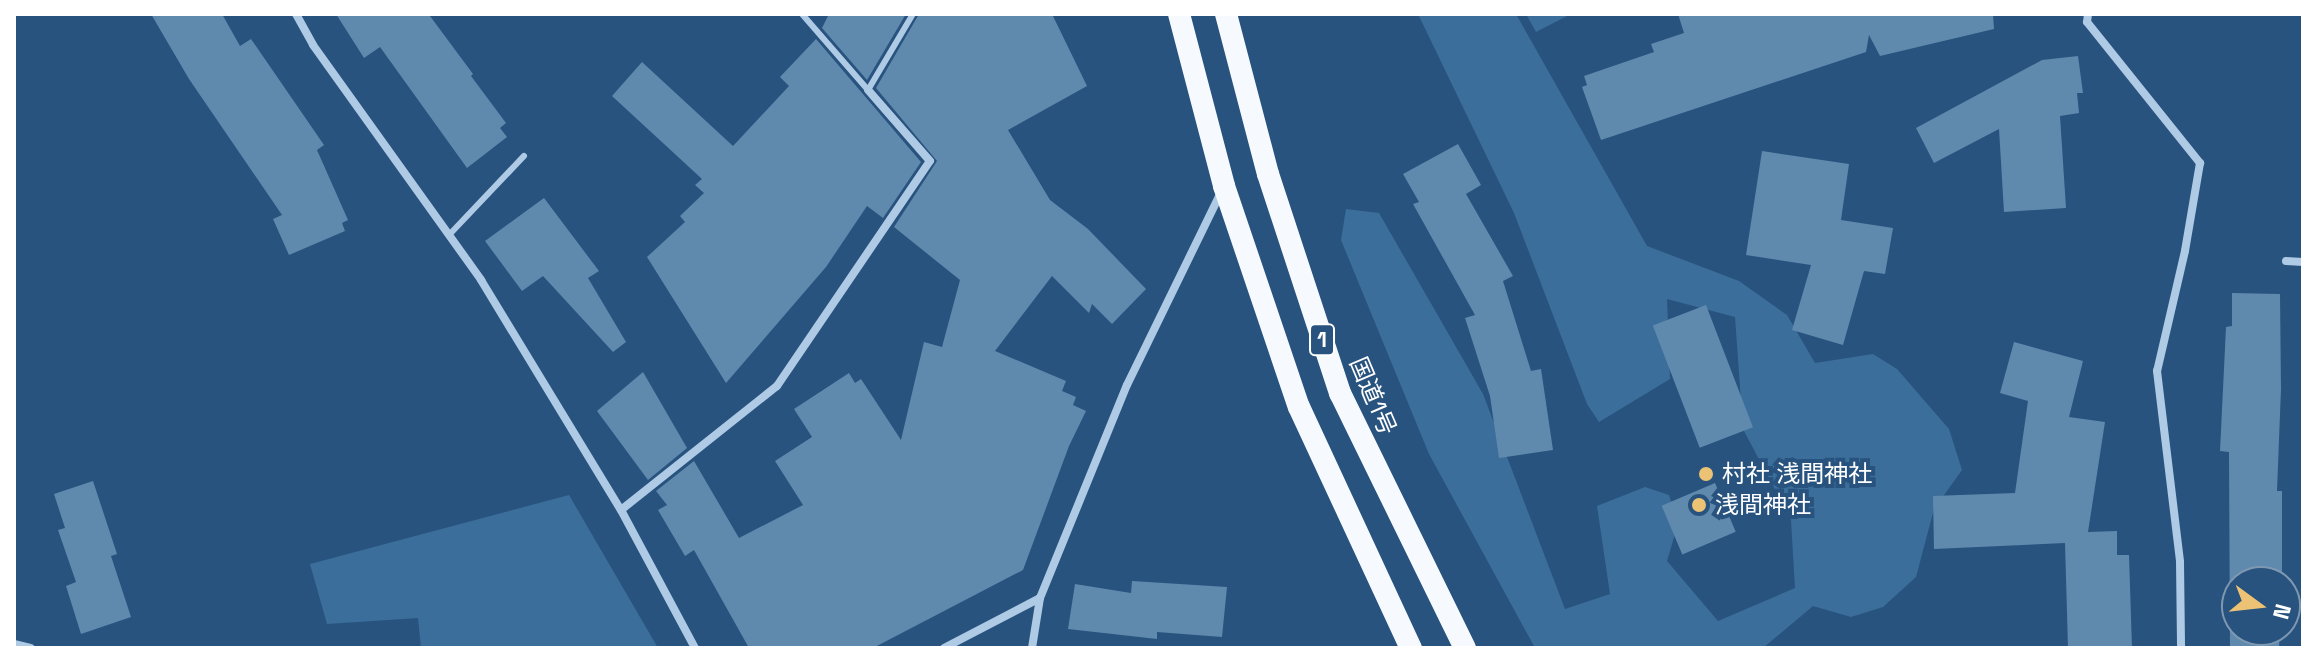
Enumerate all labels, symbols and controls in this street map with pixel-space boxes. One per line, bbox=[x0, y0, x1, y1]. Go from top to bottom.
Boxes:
road number: 1 bbox=[1308, 322, 1336, 358]
street label: 国道1号 bbox=[1344, 353, 1402, 439]
place label: 村社 浅間神社 bbox=[1722, 460, 1872, 488]
marker: 村社 浅間神社 bbox=[1697, 465, 1715, 483]
place label: 浅間神社 bbox=[1715, 491, 1811, 519]
marker: 浅間神社 bbox=[1690, 496, 1708, 514]
north arrow bbox=[2221, 566, 2301, 646]
text: N bbox=[2267, 601, 2298, 622]

